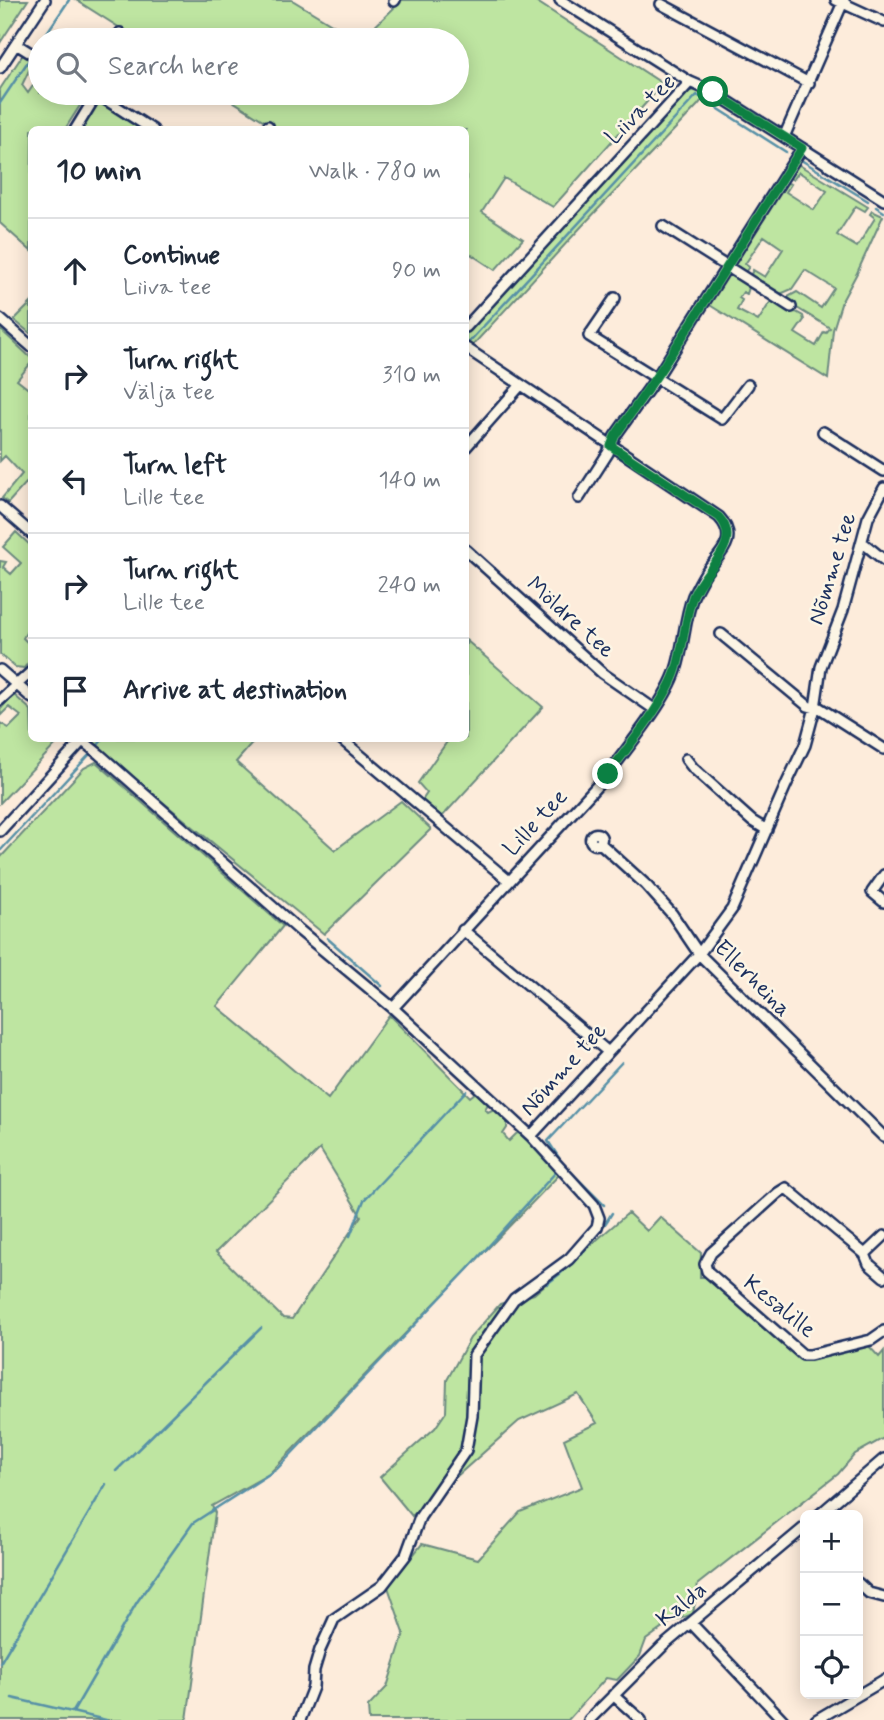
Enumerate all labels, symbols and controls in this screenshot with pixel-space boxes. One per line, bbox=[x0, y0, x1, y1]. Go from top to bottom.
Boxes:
search box bbox=[28, 28, 469, 105]
icon: search bbox=[52, 48, 90, 86]
text: Search here bbox=[108, 50, 239, 84]
street label: Liiva tee bbox=[599, 68, 683, 152]
route start bbox=[697, 76, 728, 107]
text: 10 min bbox=[56, 152, 142, 191]
text: Walk · 780 m bbox=[309, 157, 441, 187]
text: Continue bbox=[123, 239, 220, 273]
icon: ahead bbox=[56, 252, 94, 290]
text: 90 m bbox=[392, 256, 441, 286]
text: Liiva tee bbox=[123, 273, 211, 303]
text: Turn right bbox=[123, 344, 239, 378]
icon: right bbox=[56, 357, 94, 395]
text: 310 m bbox=[382, 361, 441, 391]
text: Välja tee bbox=[123, 378, 215, 408]
text: Turn left bbox=[123, 449, 227, 483]
icon: left bbox=[56, 462, 94, 500]
text: 140 m bbox=[378, 466, 441, 496]
text: Lille tee bbox=[123, 483, 205, 513]
street label: Nõmme tee bbox=[802, 509, 864, 629]
text: Turn right bbox=[123, 554, 239, 588]
icon: right bbox=[56, 567, 94, 605]
street label: Möldre tee bbox=[520, 570, 621, 666]
text: 240 m bbox=[377, 571, 441, 601]
text: Lille tee bbox=[123, 588, 205, 618]
icon: arrive bbox=[56, 672, 94, 710]
text: Arrive at destination bbox=[123, 674, 347, 708]
route end bbox=[592, 758, 623, 789]
street label: Lille tee bbox=[497, 783, 575, 863]
street label: Ellerheina bbox=[707, 934, 797, 1024]
street label: Nõmme tee bbox=[514, 1017, 614, 1123]
street label: Kesalille bbox=[736, 1269, 822, 1345]
map controls bbox=[800, 1510, 863, 1699]
button: + bbox=[800, 1510, 863, 1573]
button: − bbox=[800, 1573, 863, 1636]
street label: Kalda bbox=[650, 1575, 714, 1635]
button: locate bbox=[800, 1636, 863, 1699]

